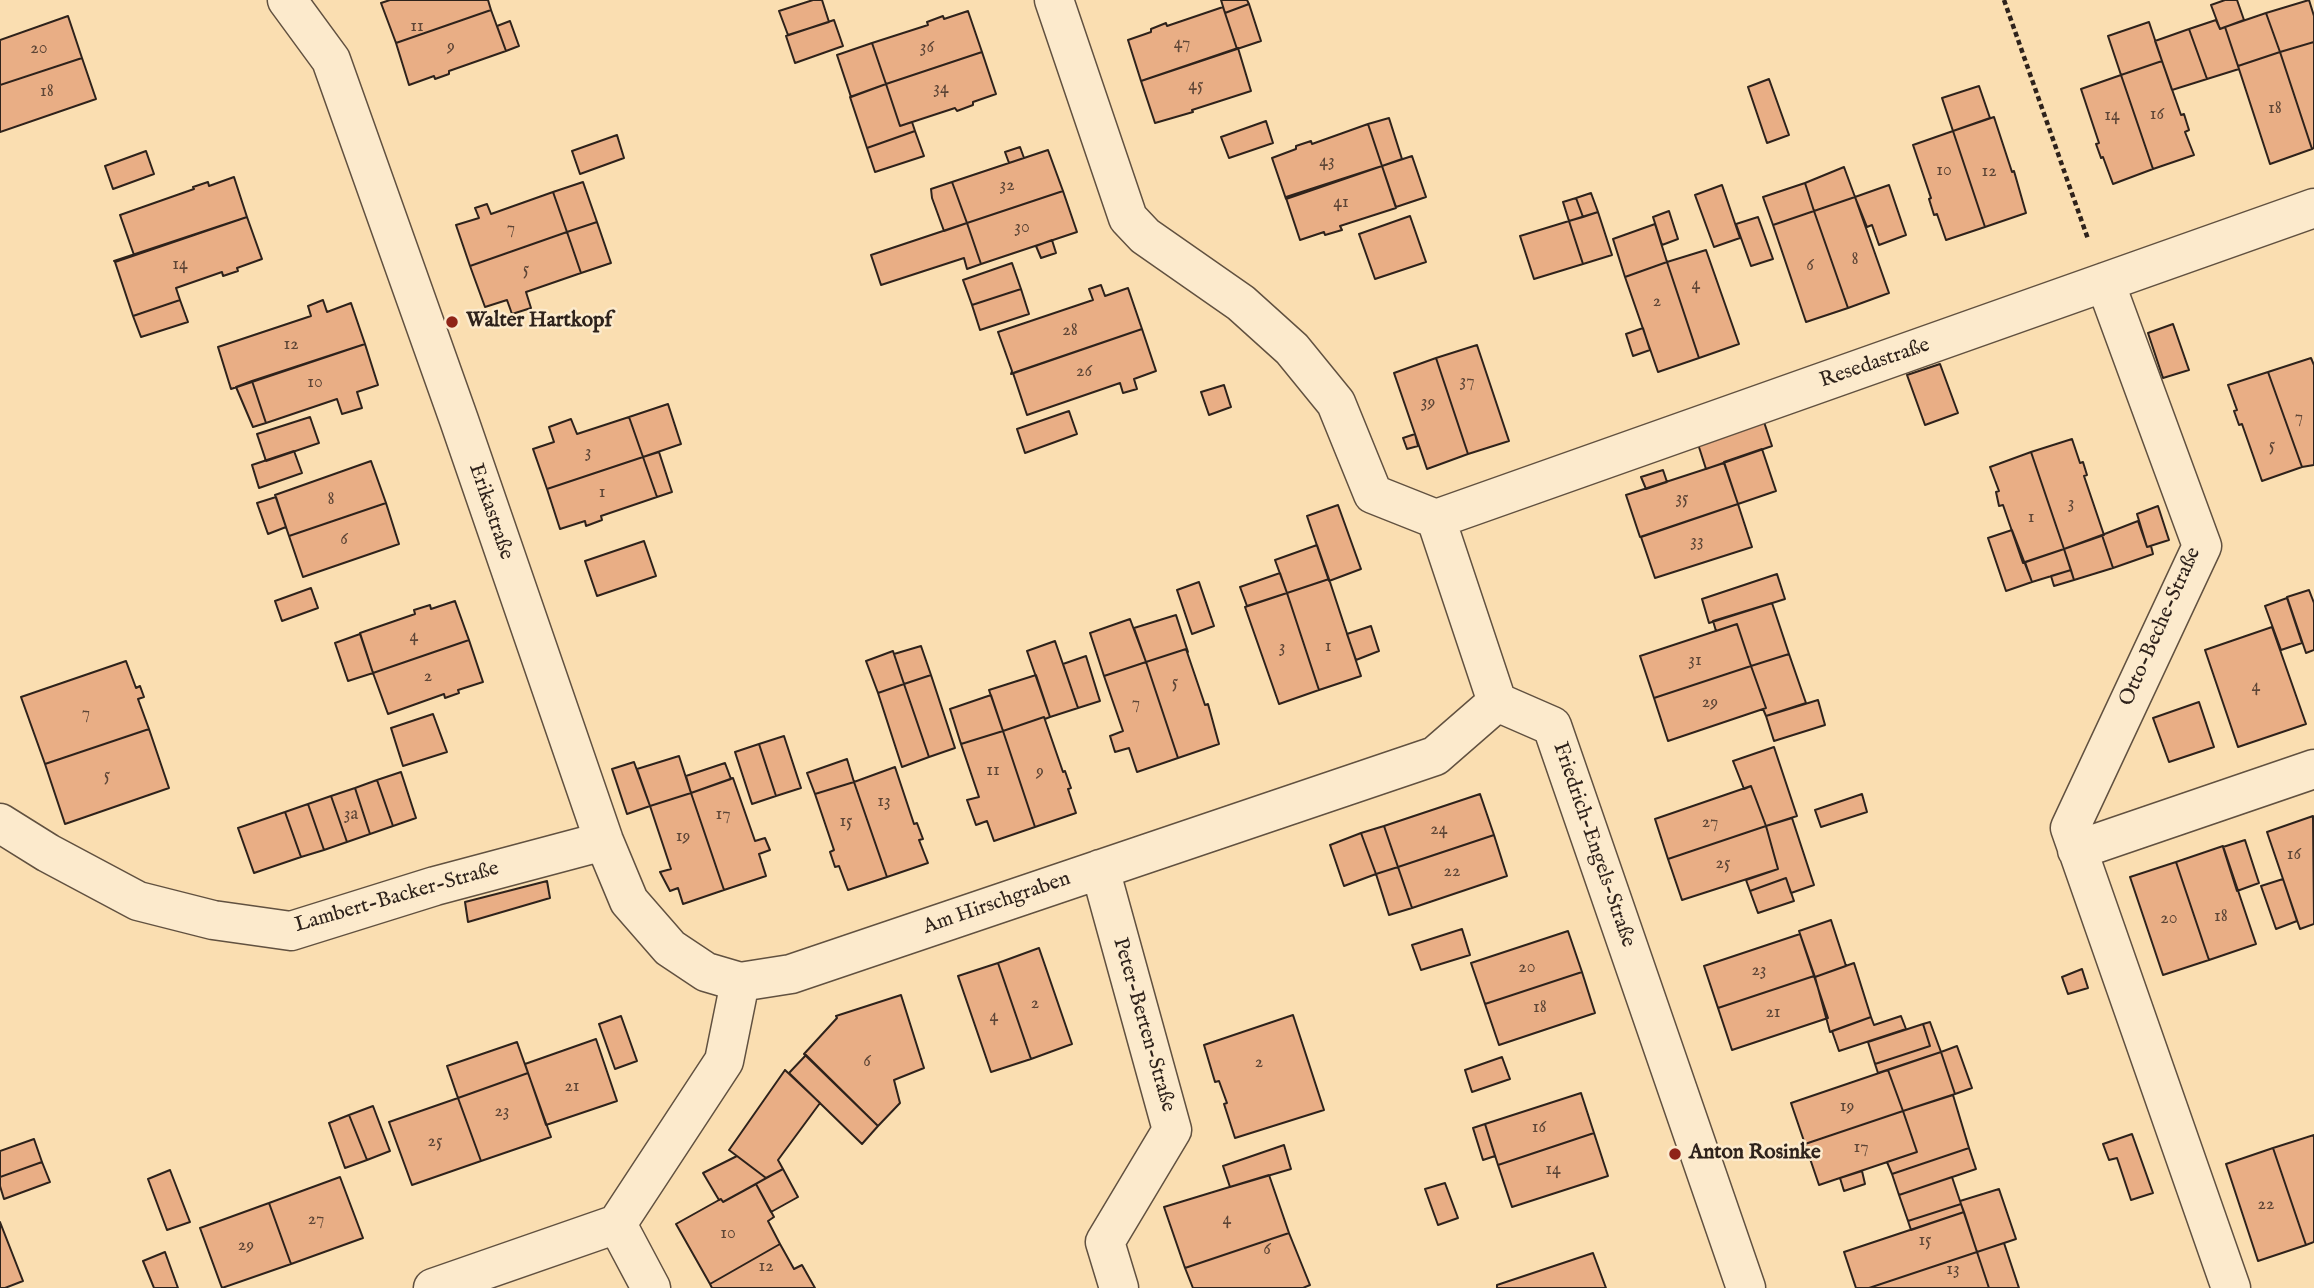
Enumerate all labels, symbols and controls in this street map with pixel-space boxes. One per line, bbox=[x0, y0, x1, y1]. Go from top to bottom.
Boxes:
house number: 11 bbox=[410, 16, 424, 38]
house number: 47 bbox=[1174, 33, 1190, 55]
house number: 9 bbox=[447, 36, 455, 58]
house number: 36 bbox=[920, 37, 934, 59]
house number: 20 bbox=[30, 38, 48, 60]
house number: 45 bbox=[1188, 75, 1204, 97]
house number: 34 bbox=[933, 78, 949, 100]
house number: 18 bbox=[40, 81, 54, 103]
house number: 18 bbox=[2268, 98, 2282, 120]
house number: 16 bbox=[2150, 104, 2164, 126]
house number: 14 bbox=[2104, 105, 2120, 127]
house number: 43 bbox=[1319, 151, 1335, 173]
house number: 10 bbox=[1936, 160, 1952, 182]
house number: 12 bbox=[1981, 161, 1997, 183]
house number: 32 bbox=[999, 175, 1015, 197]
house number: 41 bbox=[1333, 192, 1349, 214]
house number: 30 bbox=[1014, 217, 1030, 239]
house number: 7 bbox=[507, 218, 515, 240]
house number: 8 bbox=[1851, 249, 1859, 271]
house number: 14 bbox=[172, 254, 188, 276]
house number: 6 bbox=[1806, 255, 1814, 277]
house number: 5 bbox=[523, 259, 529, 281]
house number: 4 bbox=[1692, 274, 1700, 296]
house number: 2 bbox=[1653, 291, 1661, 313]
place label: Walter Hartkopf bbox=[466, 309, 612, 335]
marker: Walter Hartkopf bbox=[444, 314, 460, 330]
house number: 28 bbox=[1062, 320, 1078, 342]
street label: Resedastraße bbox=[1817, 333, 1933, 395]
house number: 12 bbox=[283, 334, 299, 356]
house number: 26 bbox=[1076, 361, 1092, 383]
house number: 37 bbox=[1459, 371, 1475, 393]
house number: 10 bbox=[307, 372, 323, 394]
house number: 39 bbox=[1421, 392, 1435, 414]
house number: 7 bbox=[2295, 407, 2303, 429]
house number: 5 bbox=[2269, 435, 2275, 457]
house number: 3 bbox=[585, 442, 591, 464]
street label: Erikastraße bbox=[462, 461, 518, 563]
house number: 1 bbox=[599, 482, 605, 504]
house number: 35 bbox=[1675, 488, 1689, 510]
house number: 8 bbox=[327, 489, 335, 511]
house number: 3 bbox=[2068, 493, 2074, 515]
house number: 1 bbox=[2028, 507, 2034, 529]
house number: 6 bbox=[340, 529, 348, 551]
house number: 33 bbox=[1690, 531, 1704, 553]
street label: Otto-Beche-Straße bbox=[2115, 544, 2207, 710]
house number: 4 bbox=[410, 626, 418, 648]
house number: 1 bbox=[1325, 636, 1331, 658]
house number: 3 bbox=[1279, 637, 1285, 659]
house number: 31 bbox=[1688, 650, 1702, 672]
house number: 2 bbox=[424, 666, 432, 688]
house number: 5 bbox=[1172, 672, 1178, 694]
house number: 4 bbox=[2252, 676, 2260, 698]
house number: 29 bbox=[1702, 692, 1718, 714]
house number: 7 bbox=[1132, 693, 1140, 715]
house number: 7 bbox=[82, 703, 90, 725]
street label: Friedrich-Engels-Straße bbox=[1546, 739, 1640, 951]
house number: 11 bbox=[986, 760, 1000, 782]
house number: 9 bbox=[1036, 761, 1044, 783]
house number: 5 bbox=[104, 765, 110, 787]
house number: 13 bbox=[877, 791, 891, 813]
house number: 3a bbox=[344, 804, 358, 826]
house number: 17 bbox=[715, 804, 731, 826]
house number: 15 bbox=[839, 811, 853, 833]
house number: 27 bbox=[1702, 812, 1718, 834]
house number: 24 bbox=[1430, 819, 1448, 841]
house number: 19 bbox=[676, 826, 690, 848]
house number: 16 bbox=[2287, 844, 2301, 866]
house number: 25 bbox=[1716, 853, 1730, 875]
street label: Lambert-Backer-Straße bbox=[292, 857, 502, 939]
house number: 22 bbox=[1444, 861, 1460, 883]
street label: Am Hirschgraben bbox=[920, 867, 1074, 941]
house number: 18 bbox=[2214, 906, 2228, 928]
house number: 20 bbox=[2160, 908, 2178, 930]
street label: Peter-Berten-Straße bbox=[1106, 935, 1180, 1115]
house number: 20 bbox=[1518, 957, 1536, 979]
house number: 23 bbox=[1751, 960, 1767, 982]
house number: 2 bbox=[1031, 993, 1039, 1015]
house number: 18 bbox=[1533, 997, 1547, 1019]
house number: 21 bbox=[1765, 1002, 1781, 1024]
house number: 4 bbox=[990, 1006, 998, 1028]
house number: 6 bbox=[863, 1051, 871, 1073]
house number: 2 bbox=[1255, 1052, 1263, 1074]
house number: 21 bbox=[564, 1076, 580, 1098]
house number: 19 bbox=[1840, 1096, 1854, 1118]
house number: 23 bbox=[494, 1101, 510, 1123]
house number: 16 bbox=[1532, 1117, 1546, 1139]
house number: 25 bbox=[428, 1131, 442, 1153]
house number: 17 bbox=[1853, 1137, 1869, 1159]
place label: Anton Rosinke bbox=[1689, 1141, 1821, 1167]
marker: Anton Rosinke bbox=[1667, 1146, 1683, 1162]
house number: 14 bbox=[1545, 1159, 1561, 1181]
house number: 22 bbox=[2258, 1194, 2274, 1216]
house number: 27 bbox=[308, 1209, 324, 1231]
house number: 4 bbox=[1223, 1209, 1231, 1231]
house number: 10 bbox=[720, 1223, 736, 1245]
house number: 15 bbox=[1918, 1230, 1932, 1252]
house number: 29 bbox=[238, 1235, 254, 1257]
house number: 6 bbox=[1263, 1239, 1271, 1261]
house number: 12 bbox=[758, 1256, 774, 1278]
house number: 13 bbox=[1946, 1259, 1960, 1281]

